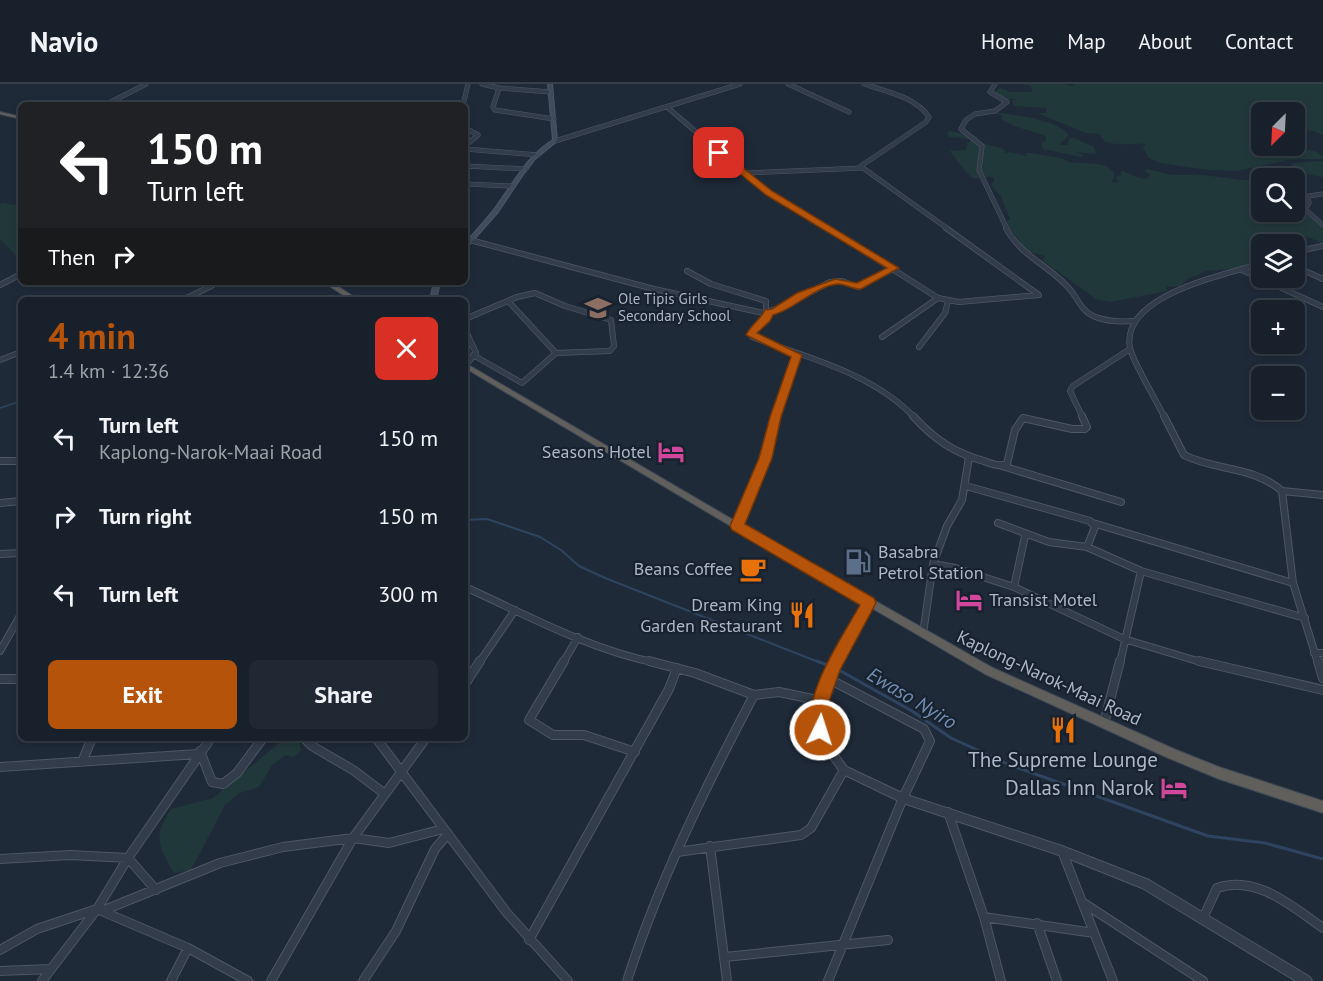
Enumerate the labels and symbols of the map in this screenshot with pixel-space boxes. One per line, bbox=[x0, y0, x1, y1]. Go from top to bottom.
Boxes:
north arrow bbox=[1251, 102, 1305, 156]
pin bbox=[693, 127, 744, 178]
place label: Ole Tipis Girls Secondary School bbox=[618, 289, 731, 325]
school or university icon: Ole Tipis Girls Secondary School bbox=[583, 293, 613, 323]
hotel icon: Seasons Hotel bbox=[656, 437, 686, 467]
place label: Seasons Hotel bbox=[542, 440, 652, 463]
place label: Basabra Petrol Station bbox=[878, 540, 984, 584]
fuel station icon: Basabra Petrol Station bbox=[843, 547, 873, 577]
cafe icon: Beans Coffee bbox=[738, 554, 768, 584]
place label: Beans Coffee bbox=[634, 557, 733, 580]
hotel icon: Transist Motel bbox=[954, 585, 984, 615]
place label: Transist Motel bbox=[989, 588, 1098, 611]
place label: Dream King Garden Restaurant bbox=[640, 593, 782, 637]
restaurant icon: Dream King Garden Restaurant bbox=[787, 600, 817, 630]
street label: Kaplong-Narok-Maai Road bbox=[953, 625, 1145, 730]
water label: Ewaso Nyiro bbox=[862, 661, 962, 735]
position arrow bbox=[788, 698, 852, 762]
restaurant icon: The Supreme Lounge bbox=[1048, 715, 1078, 745]
place label: The Supreme Lounge bbox=[968, 746, 1158, 773]
hotel icon: Dallas Inn Narok bbox=[1159, 773, 1189, 803]
place label: Dallas Inn Narok bbox=[1005, 774, 1154, 801]

